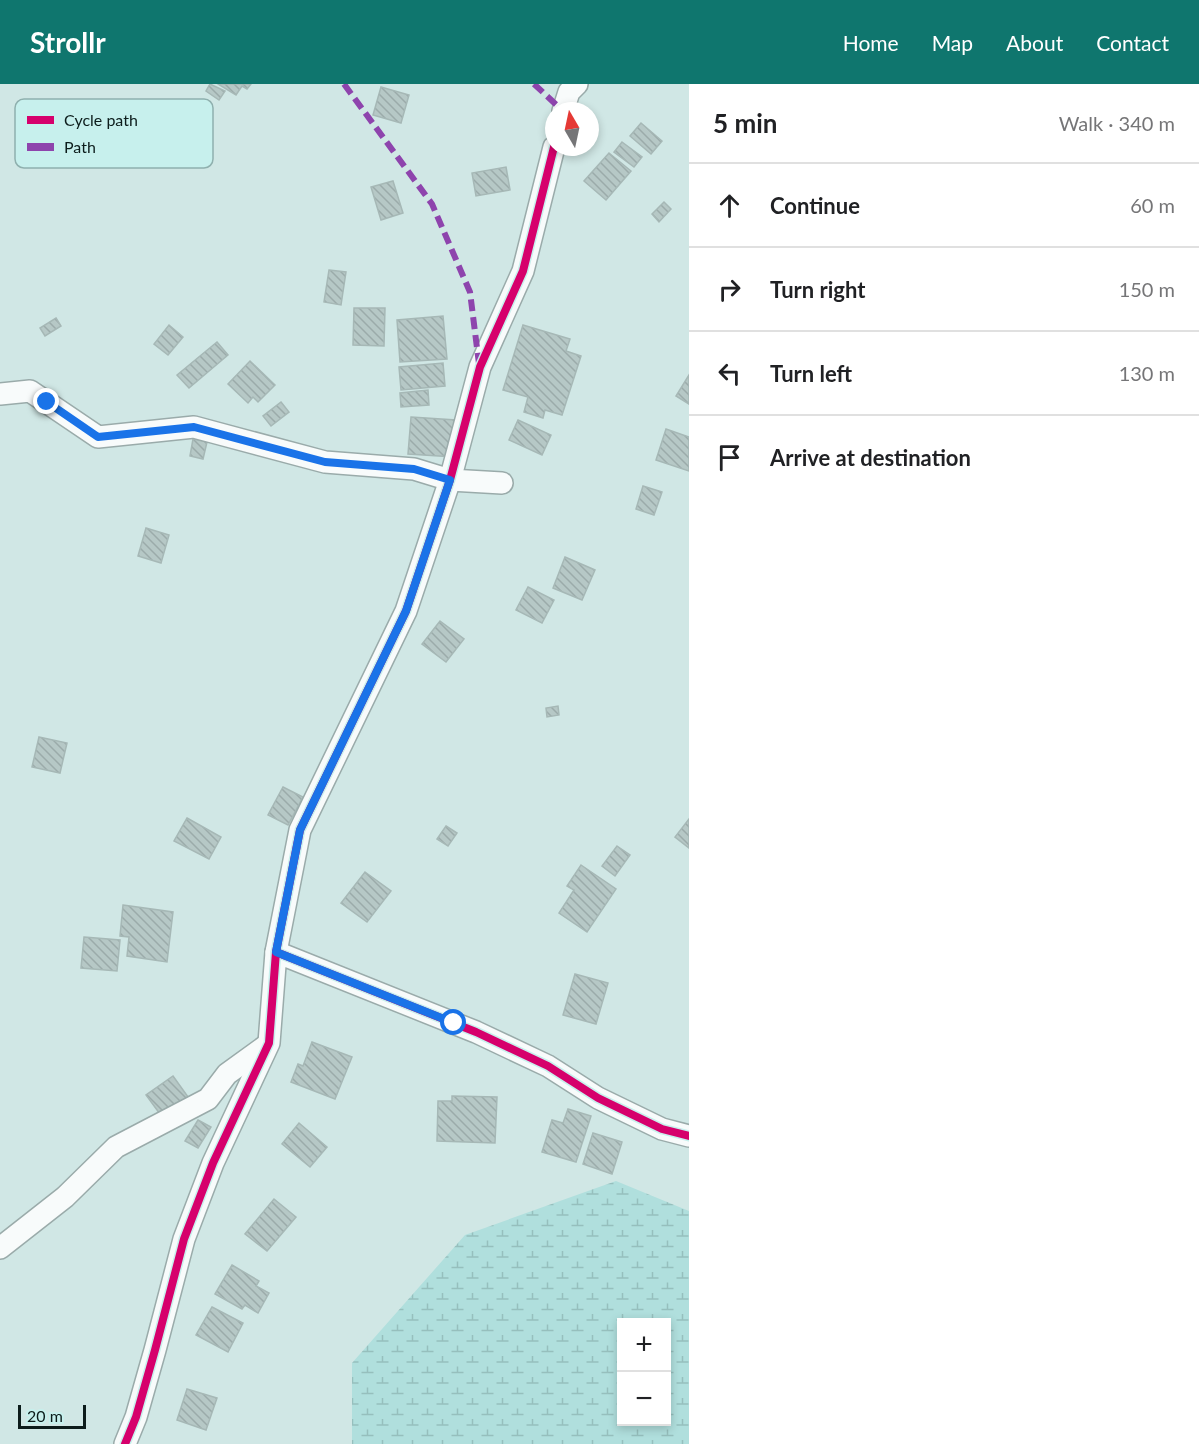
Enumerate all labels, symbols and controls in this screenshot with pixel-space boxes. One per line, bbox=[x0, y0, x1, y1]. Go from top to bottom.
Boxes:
text: Strollr bbox=[30, 25, 106, 59]
text: Home bbox=[843, 30, 899, 55]
text: Map bbox=[932, 30, 973, 55]
text: About bbox=[1006, 30, 1063, 55]
text: Contact bbox=[1096, 30, 1169, 55]
legend bbox=[15, 99, 213, 168]
north arrow bbox=[545, 102, 599, 156]
text: 5 min bbox=[713, 107, 777, 139]
text: Cycle path bbox=[64, 110, 138, 129]
text: Walk · 340 m bbox=[1059, 111, 1175, 135]
text: Path bbox=[64, 137, 96, 156]
icon: ahead bbox=[713, 189, 746, 222]
text: Continue bbox=[770, 192, 860, 219]
text: 60 m bbox=[1130, 193, 1175, 217]
icon: right bbox=[713, 273, 746, 306]
text: Turn right bbox=[770, 276, 865, 303]
text: 150 m bbox=[1119, 277, 1175, 301]
icon: left bbox=[713, 357, 746, 390]
text: Turn left bbox=[770, 360, 852, 387]
text: 130 m bbox=[1119, 361, 1175, 385]
route end bbox=[33, 388, 59, 414]
icon: arrive bbox=[713, 441, 746, 474]
text: Arrive at destination bbox=[770, 444, 971, 471]
route start bbox=[440, 1009, 466, 1035]
map controls bbox=[617, 1318, 671, 1426]
button: + bbox=[617, 1318, 671, 1372]
button: − bbox=[617, 1372, 671, 1426]
scale bar bbox=[18, 1402, 86, 1430]
text: 20 m bbox=[27, 1406, 63, 1425]

